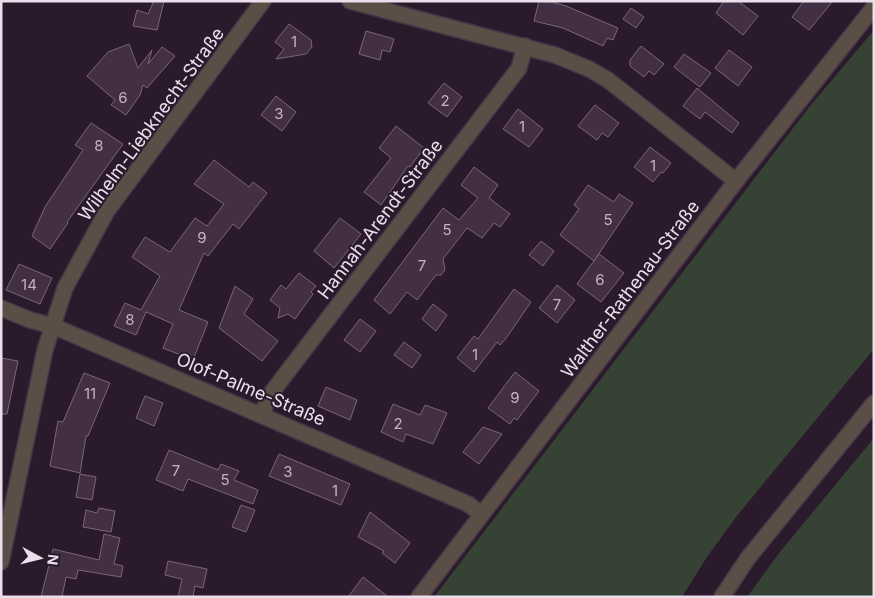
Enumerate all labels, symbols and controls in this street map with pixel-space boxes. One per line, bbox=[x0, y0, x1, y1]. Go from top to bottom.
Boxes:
street label: Wilhelm-Liebknecht-Straße bbox=[74, 23, 228, 225]
house number: 1 bbox=[291, 32, 297, 51]
house number: 6 bbox=[118, 88, 128, 107]
house number: 2 bbox=[440, 91, 450, 110]
house number: 3 bbox=[274, 104, 284, 123]
house number: 1 bbox=[519, 117, 525, 136]
street label: Hannah-Arendt-Straße bbox=[313, 135, 447, 303]
house number: 8 bbox=[94, 136, 104, 155]
house number: 1 bbox=[650, 156, 656, 175]
street label: Walther-Rathenau-Straße bbox=[556, 196, 704, 382]
house number: 5 bbox=[603, 210, 613, 229]
house number: 5 bbox=[442, 220, 452, 239]
house number: 9 bbox=[197, 228, 207, 247]
house number: 7 bbox=[418, 256, 426, 275]
house number: 6 bbox=[595, 270, 605, 289]
house number: 14 bbox=[21, 275, 37, 294]
house number: 7 bbox=[553, 295, 561, 314]
house number: 8 bbox=[125, 310, 135, 329]
house number: 1 bbox=[472, 345, 478, 364]
street label: Olof-Palme-Straße bbox=[173, 348, 329, 430]
house number: 11 bbox=[84, 384, 96, 403]
house number: 9 bbox=[510, 388, 520, 407]
house number: 2 bbox=[393, 414, 403, 433]
house number: 7 bbox=[172, 461, 180, 480]
house number: 3 bbox=[283, 462, 293, 481]
house number: 5 bbox=[220, 470, 230, 489]
house number: 1 bbox=[332, 481, 338, 500]
north arrow bbox=[15, 533, 65, 583]
text: N bbox=[44, 553, 62, 566]

